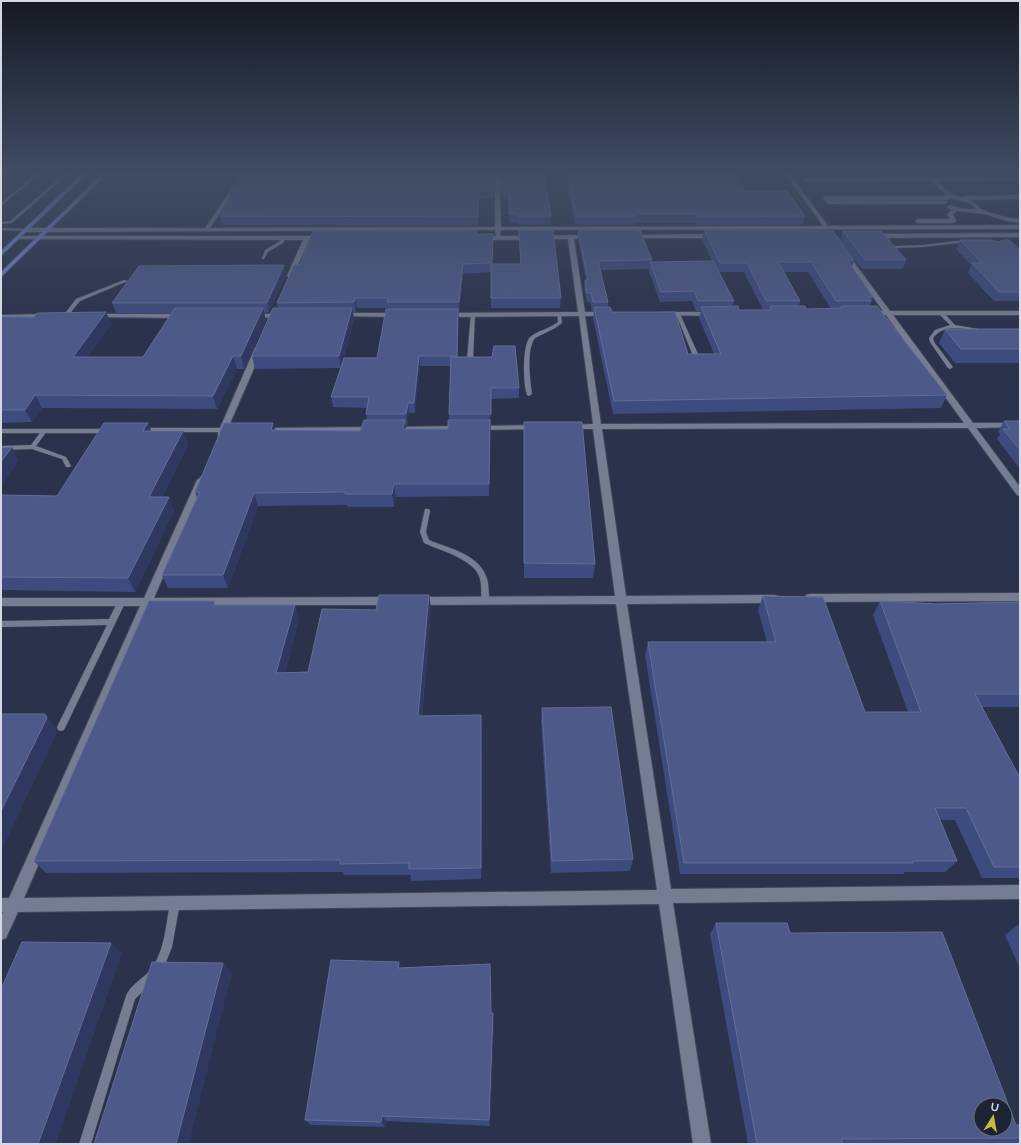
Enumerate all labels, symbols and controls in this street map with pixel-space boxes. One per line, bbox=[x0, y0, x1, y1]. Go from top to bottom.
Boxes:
north arrow bbox=[973, 1097, 1013, 1137]
text: U bbox=[990, 1101, 1000, 1115]

